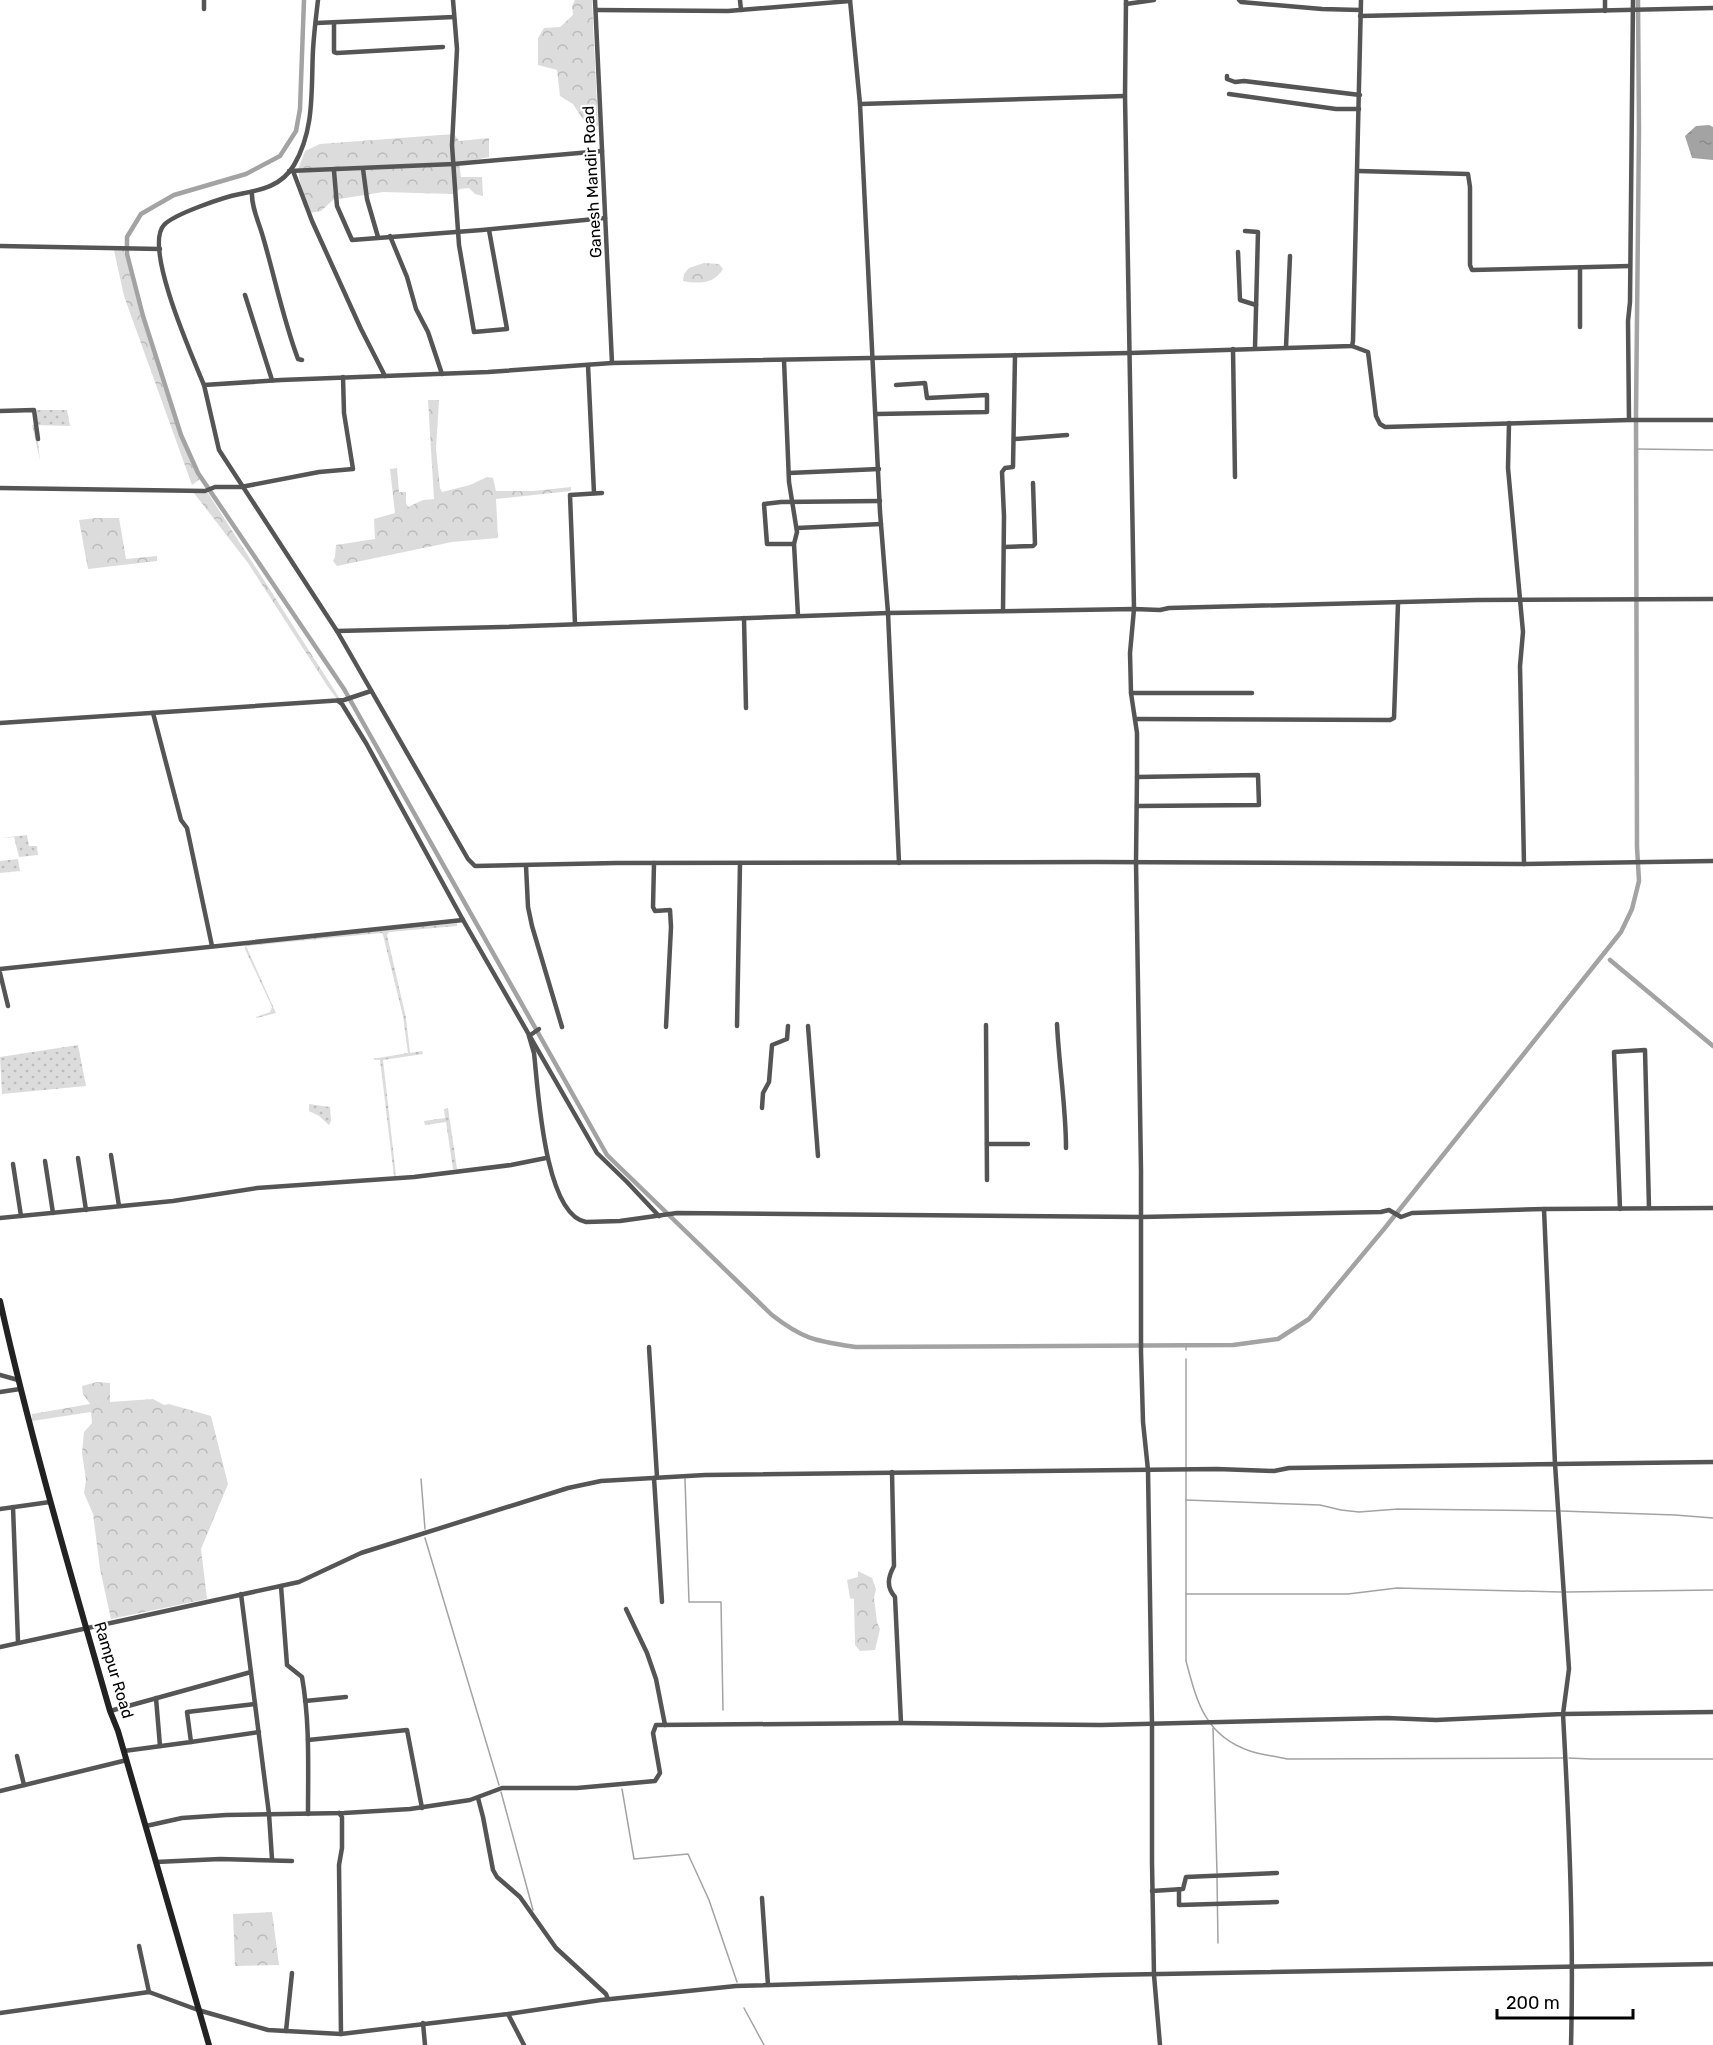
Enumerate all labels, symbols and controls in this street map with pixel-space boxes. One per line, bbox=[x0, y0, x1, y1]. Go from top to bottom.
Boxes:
street label: Ganesh Mandir Road bbox=[579, 105, 605, 259]
street label: Rampur Road bbox=[90, 1619, 138, 1721]
scale bar bbox=[1497, 1982, 1634, 2020]
text: 200 m bbox=[1506, 1992, 1560, 2014]

